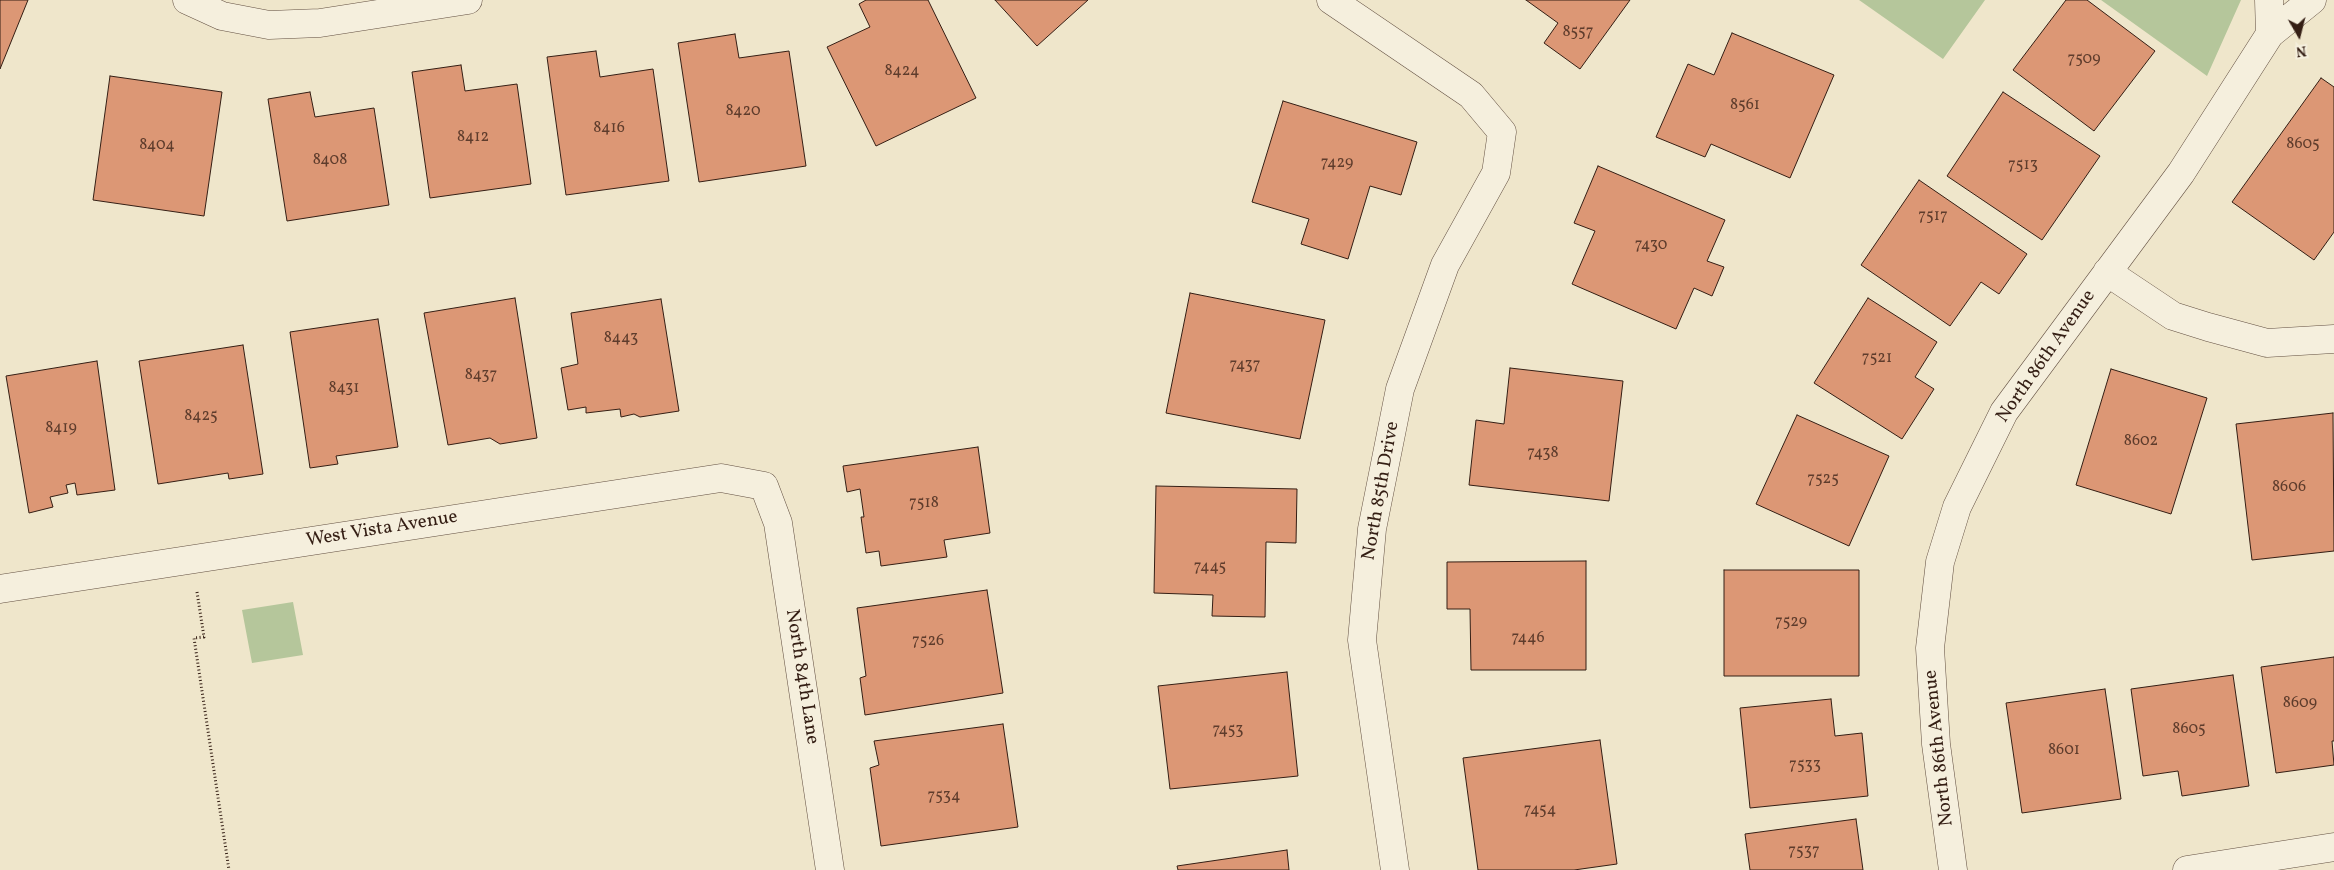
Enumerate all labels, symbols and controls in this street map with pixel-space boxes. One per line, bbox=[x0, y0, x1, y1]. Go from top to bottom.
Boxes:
north arrow bbox=[2274, 10, 2324, 60]
house number: 8557 bbox=[1562, 23, 1594, 43]
text: N bbox=[2295, 40, 2308, 60]
house number: 7509 bbox=[2067, 50, 2101, 70]
house number: 8424 bbox=[885, 62, 919, 82]
house number: 8561 bbox=[1730, 96, 1760, 116]
house number: 8420 bbox=[725, 102, 761, 122]
house number: 8416 bbox=[593, 119, 625, 139]
house number: 8412 bbox=[457, 128, 489, 148]
house number: 8605 bbox=[2286, 135, 2320, 155]
house number: 8404 bbox=[139, 136, 175, 156]
house number: 8408 bbox=[313, 151, 347, 171]
house number: 7429 bbox=[1321, 154, 1353, 174]
house number: 7513 bbox=[2008, 156, 2038, 176]
house number: 7517 bbox=[1918, 207, 1948, 227]
house number: 7430 bbox=[1635, 236, 1667, 256]
street label: North 86th Avenue bbox=[1993, 286, 2101, 428]
house number: 8443 bbox=[604, 329, 638, 349]
house number: 7521 bbox=[1862, 349, 1892, 369]
house number: 7437 bbox=[1229, 356, 1261, 376]
house number: 8437 bbox=[465, 366, 497, 386]
house number: 8431 bbox=[329, 379, 359, 399]
house number: 8425 bbox=[184, 407, 218, 427]
house number: 8419 bbox=[45, 419, 77, 439]
street label: North 85th Drive bbox=[1359, 420, 1405, 562]
house number: 8602 bbox=[2124, 432, 2158, 452]
house number: 7438 bbox=[1527, 444, 1559, 464]
house number: 7525 bbox=[1807, 470, 1839, 490]
house number: 8606 bbox=[2272, 478, 2306, 498]
house number: 7518 bbox=[909, 494, 939, 514]
street label: West Vista Avenue bbox=[305, 507, 459, 553]
house number: 7445 bbox=[1194, 558, 1226, 578]
street label: North 84th Lane bbox=[779, 608, 823, 746]
house number: 7529 bbox=[1775, 613, 1807, 633]
house number: 7446 bbox=[1511, 629, 1545, 649]
house number: 7526 bbox=[912, 632, 944, 652]
street label: North 86th Avenue bbox=[1920, 669, 1960, 827]
house number: 8609 bbox=[2283, 694, 2317, 714]
house number: 8605 bbox=[2172, 720, 2206, 740]
house number: 7453 bbox=[1212, 721, 1244, 741]
house number: 8601 bbox=[2048, 741, 2080, 761]
house number: 7533 bbox=[1789, 756, 1821, 776]
house number: 7534 bbox=[927, 787, 961, 807]
house number: 7454 bbox=[1524, 801, 1556, 821]
house number: 7537 bbox=[1788, 842, 1820, 862]

